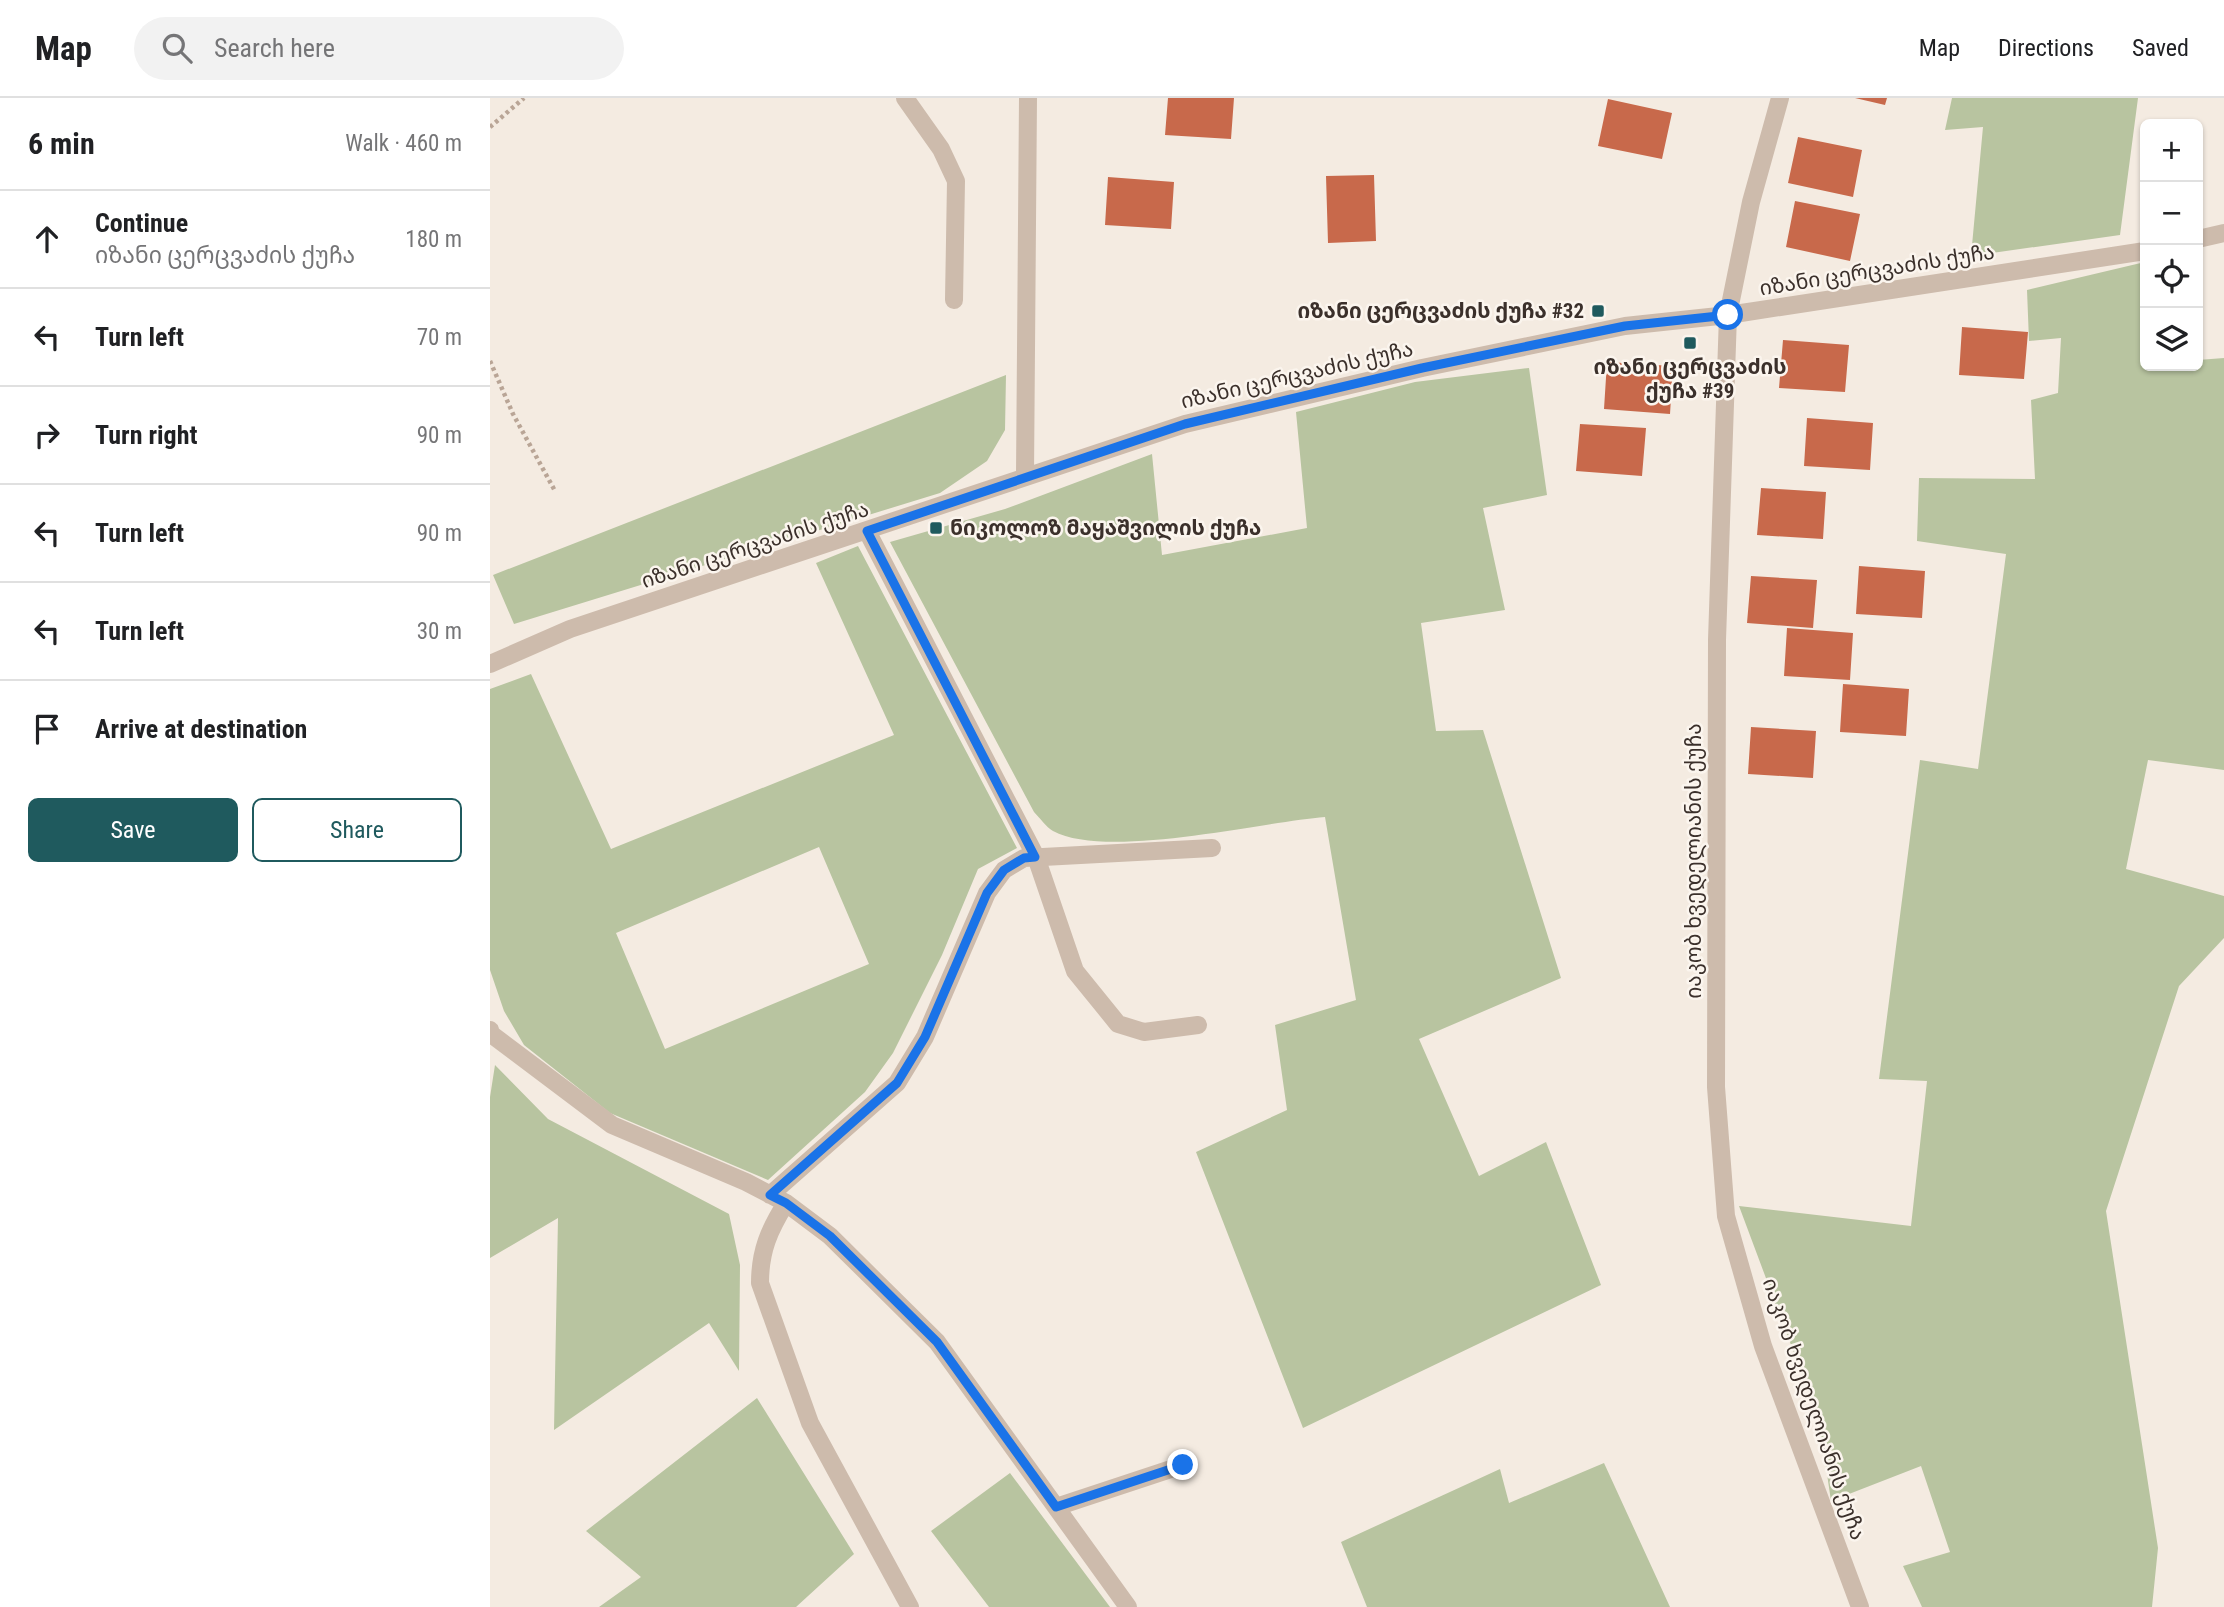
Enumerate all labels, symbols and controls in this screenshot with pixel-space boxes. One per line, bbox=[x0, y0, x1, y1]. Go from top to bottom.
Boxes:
search box bbox=[134, 17, 624, 80]
text: Map bbox=[35, 29, 92, 68]
icon: search bbox=[158, 29, 196, 67]
text: Search here bbox=[214, 33, 335, 63]
text: Map bbox=[1919, 34, 1960, 62]
text: Directions bbox=[1998, 34, 2094, 62]
text: Saved bbox=[2132, 34, 2189, 62]
map controls bbox=[2140, 119, 2203, 371]
button: + bbox=[2140, 119, 2203, 182]
text: 6 min bbox=[28, 126, 95, 161]
text: Walk · 460 m bbox=[345, 130, 462, 157]
button: − bbox=[2140, 182, 2203, 245]
text: Continue bbox=[95, 208, 188, 238]
icon: ahead bbox=[28, 220, 66, 258]
text: 180 m bbox=[405, 226, 462, 253]
street label: იზანი ცერცვაძის ქუჩა bbox=[1758, 240, 1996, 300]
text: იზანი ცერცვაძის ქუჩა bbox=[95, 242, 355, 269]
button: locate bbox=[2140, 245, 2203, 308]
place label: იზანი ცერცვაძის ქუჩა #32 bbox=[1298, 299, 1584, 323]
route start bbox=[1712, 299, 1743, 330]
marker: იზანი ცერცვაძის ქუჩა #32 bbox=[1590, 303, 1606, 319]
button: layers bbox=[2140, 308, 2203, 371]
icon: left bbox=[28, 318, 66, 356]
text: Turn left bbox=[95, 322, 184, 352]
text: 70 m bbox=[417, 324, 462, 351]
marker: იზანი ცერცვაძის ქუჩა #39 bbox=[1682, 335, 1698, 351]
street label: იზანი ცერცვაძის ქუჩა bbox=[1179, 337, 1415, 413]
place label: იზანი ცერცვაძის ქუჩა #39 bbox=[1594, 355, 1786, 403]
icon: right bbox=[28, 416, 66, 454]
text: Turn right bbox=[95, 420, 197, 450]
text: 90 m bbox=[417, 422, 462, 449]
street label: იზანი ცერცვაძის ქუჩა bbox=[638, 497, 872, 593]
icon: left bbox=[28, 514, 66, 552]
place label: ნიკოლოზ მაყაშვილის ქუჩა bbox=[950, 516, 1261, 541]
text: Turn left bbox=[95, 518, 184, 548]
text: 90 m bbox=[417, 520, 462, 547]
marker: ნიკოლოზ მაყაშვილის ქუჩა bbox=[928, 520, 944, 536]
icon: left bbox=[28, 612, 66, 650]
text: Turn left bbox=[95, 616, 184, 646]
text: 30 m bbox=[417, 618, 462, 645]
icon: arrive bbox=[28, 710, 66, 748]
text: Arrive at destination bbox=[95, 714, 307, 744]
street label: იაკობ ხვედელიანის ქუჩა bbox=[1682, 723, 1707, 999]
button: Save bbox=[28, 798, 238, 862]
button: Share bbox=[252, 798, 462, 862]
street label: იაკობ ხვედელიანის ქუჩა bbox=[1757, 1275, 1870, 1543]
route end bbox=[1167, 1449, 1198, 1480]

